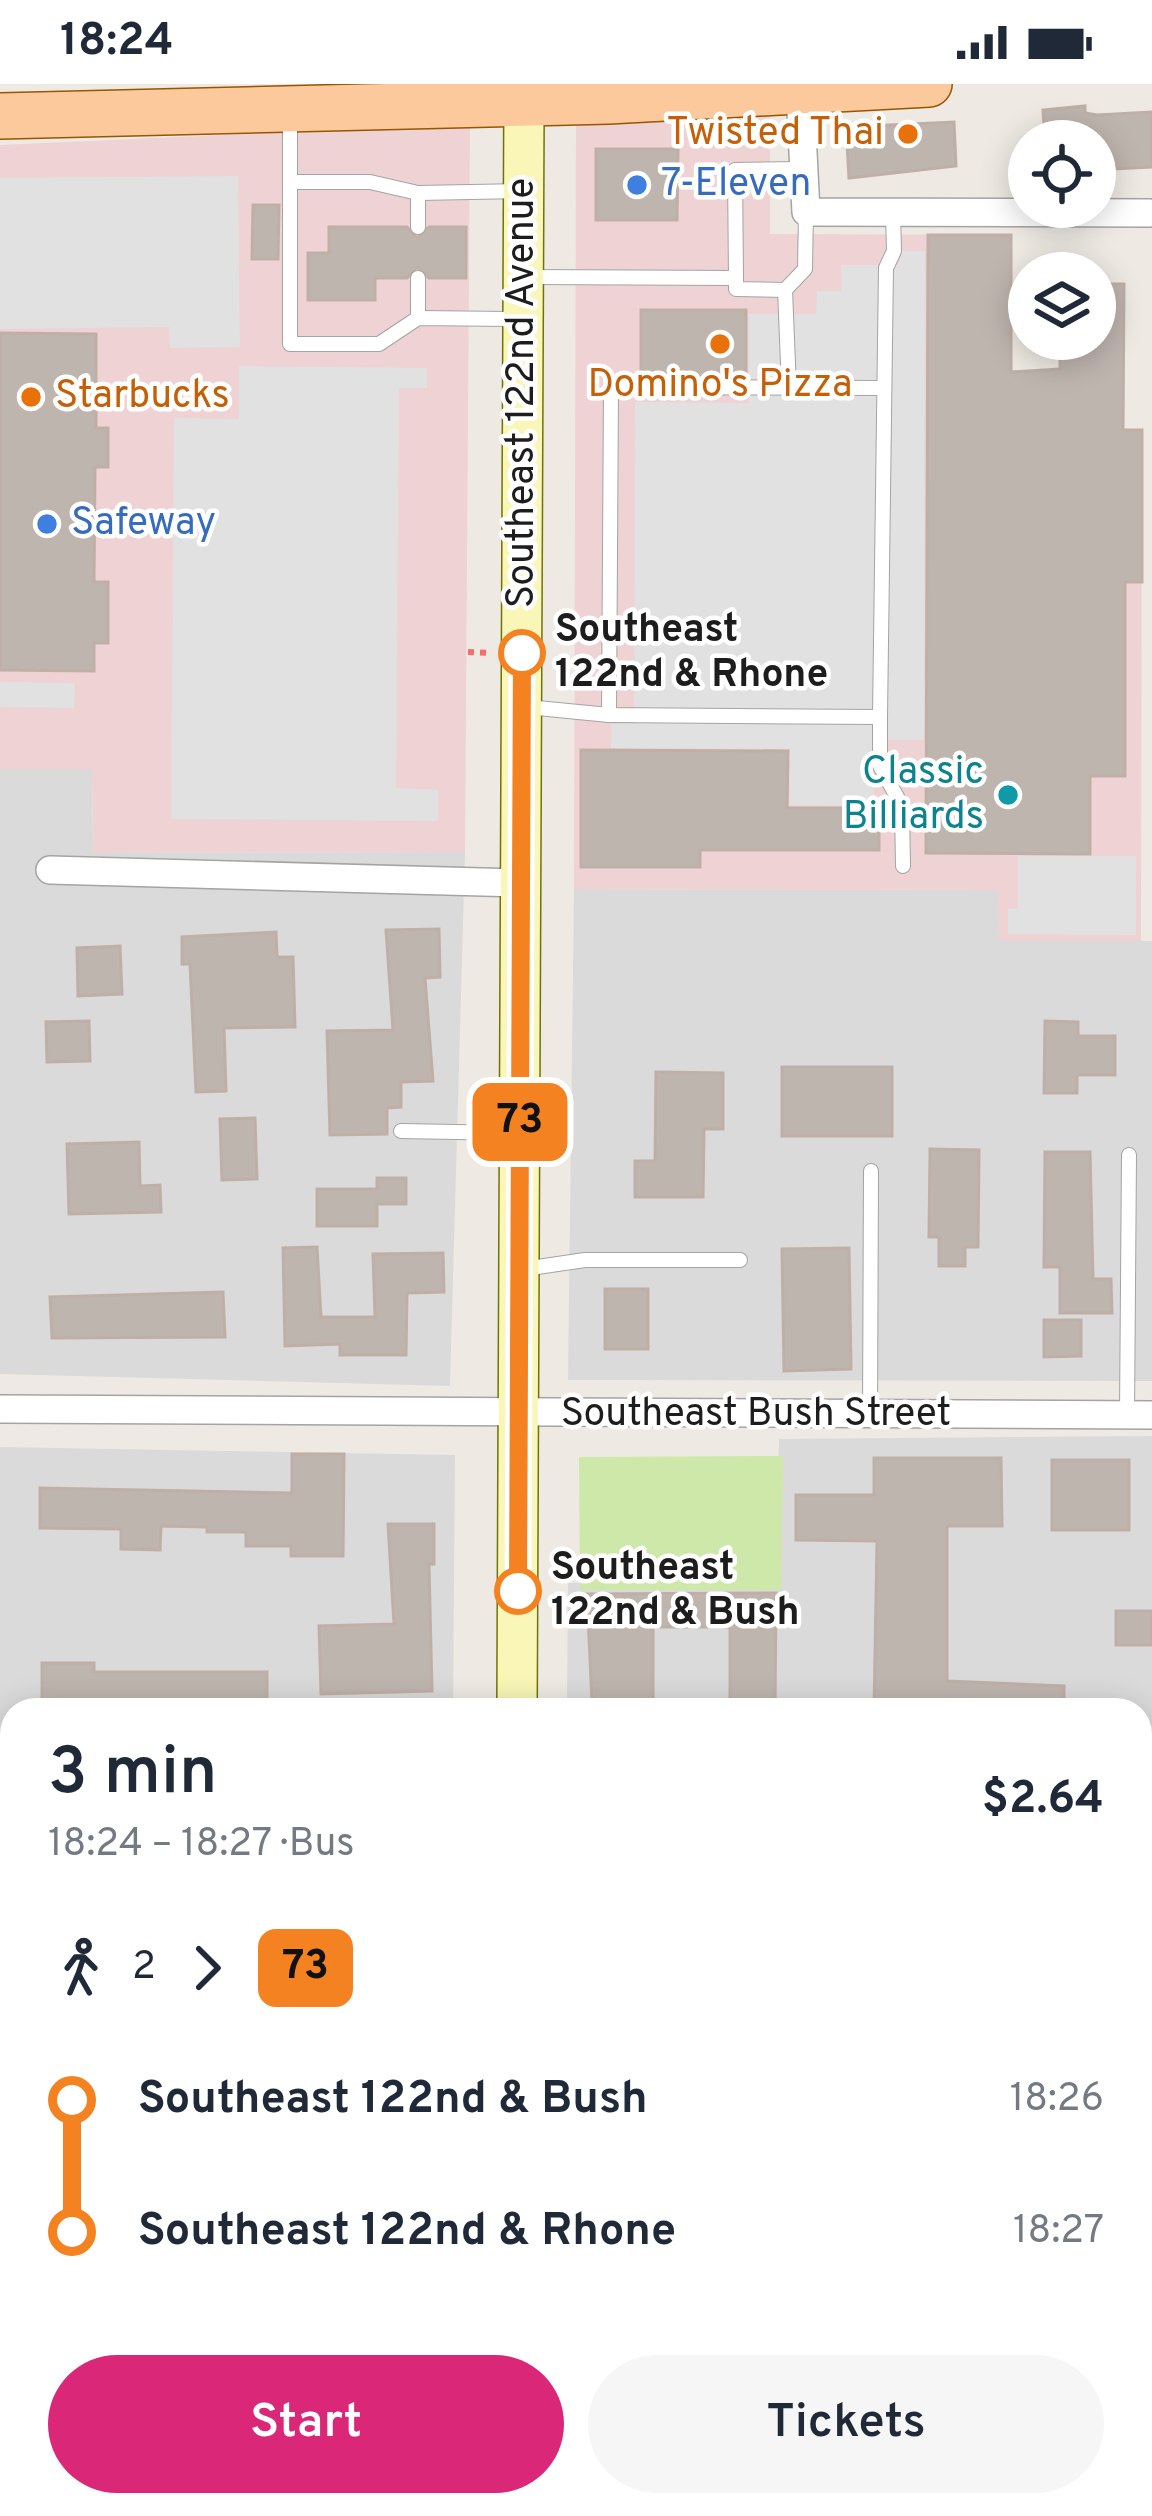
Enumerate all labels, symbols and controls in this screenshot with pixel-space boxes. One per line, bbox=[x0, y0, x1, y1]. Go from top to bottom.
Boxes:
text: 18:24 bbox=[60, 14, 174, 71]
place label: Twisted Thai bbox=[666, 110, 884, 159]
map controls bbox=[1008, 120, 1116, 360]
button: locate bbox=[1008, 120, 1116, 228]
marker: Twisted Thai bbox=[895, 121, 921, 147]
place label: 7-Eleven bbox=[661, 161, 811, 210]
marker: 7-Eleven bbox=[624, 172, 650, 198]
street label: Southeast 122nd Avenue bbox=[499, 178, 548, 608]
button: layers bbox=[1008, 252, 1116, 360]
marker: Domino's Pizza bbox=[707, 331, 733, 357]
place label: Domino's Pizza bbox=[587, 362, 853, 411]
place label: Starbucks bbox=[55, 373, 230, 422]
marker: Starbucks bbox=[18, 384, 44, 410]
place label: Safeway bbox=[71, 500, 216, 549]
marker: Safeway bbox=[34, 511, 60, 537]
place label: Southeast 122nd & Rhone bbox=[555, 607, 828, 701]
marker: Southeast 122nd & Rhone bbox=[500, 631, 544, 675]
place label: Classic Billiards bbox=[843, 749, 984, 843]
marker: Classic Billiards bbox=[995, 782, 1021, 808]
line badge: 73 bbox=[466, 1083, 574, 1161]
text: 73 bbox=[496, 1095, 544, 1148]
street label: Southeast Bush Street bbox=[561, 1391, 951, 1440]
place label: Southeast 122nd & Bush bbox=[551, 1545, 800, 1639]
marker: Southeast 122nd & Bush bbox=[496, 1569, 540, 1613]
text: 3 min bbox=[48, 1734, 217, 1817]
text: $2.64 bbox=[982, 1772, 1104, 1829]
text: 18:24 – 18:27 · Bus bbox=[48, 1821, 355, 1870]
icon: walk bbox=[48, 1935, 114, 2001]
icon: forward bbox=[174, 1935, 240, 2001]
text: 73 bbox=[282, 1941, 329, 1994]
text: 2 bbox=[132, 1944, 156, 1993]
text: Southeast 122nd & Bush bbox=[138, 2072, 648, 2129]
text: 18:26 bbox=[1010, 2076, 1104, 2125]
text: Southeast 122nd & Rhone bbox=[138, 2204, 676, 2261]
text: 18:27 bbox=[1013, 2208, 1104, 2257]
button: Start bbox=[48, 2355, 564, 2493]
button: Tickets bbox=[588, 2355, 1104, 2493]

